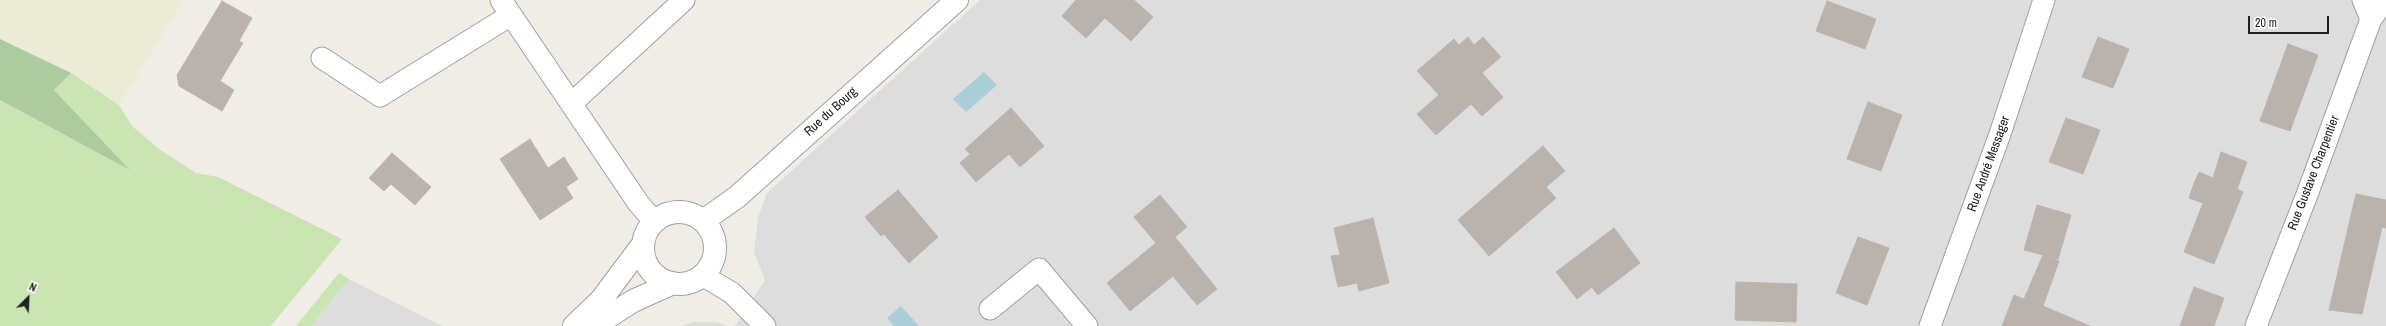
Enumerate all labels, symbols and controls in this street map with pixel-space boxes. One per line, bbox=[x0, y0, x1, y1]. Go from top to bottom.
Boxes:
scale bar bbox=[2250, 8, 2331, 34]
text: 20 m bbox=[2255, 15, 2277, 31]
street label: Rue du Bourg bbox=[801, 84, 861, 140]
street label: Rue André Messager bbox=[1964, 114, 2014, 214]
street label: Rue Gustave Charpentier bbox=[2285, 114, 2343, 232]
north arrow bbox=[8, 278, 48, 318]
text: N bbox=[27, 279, 39, 295]

